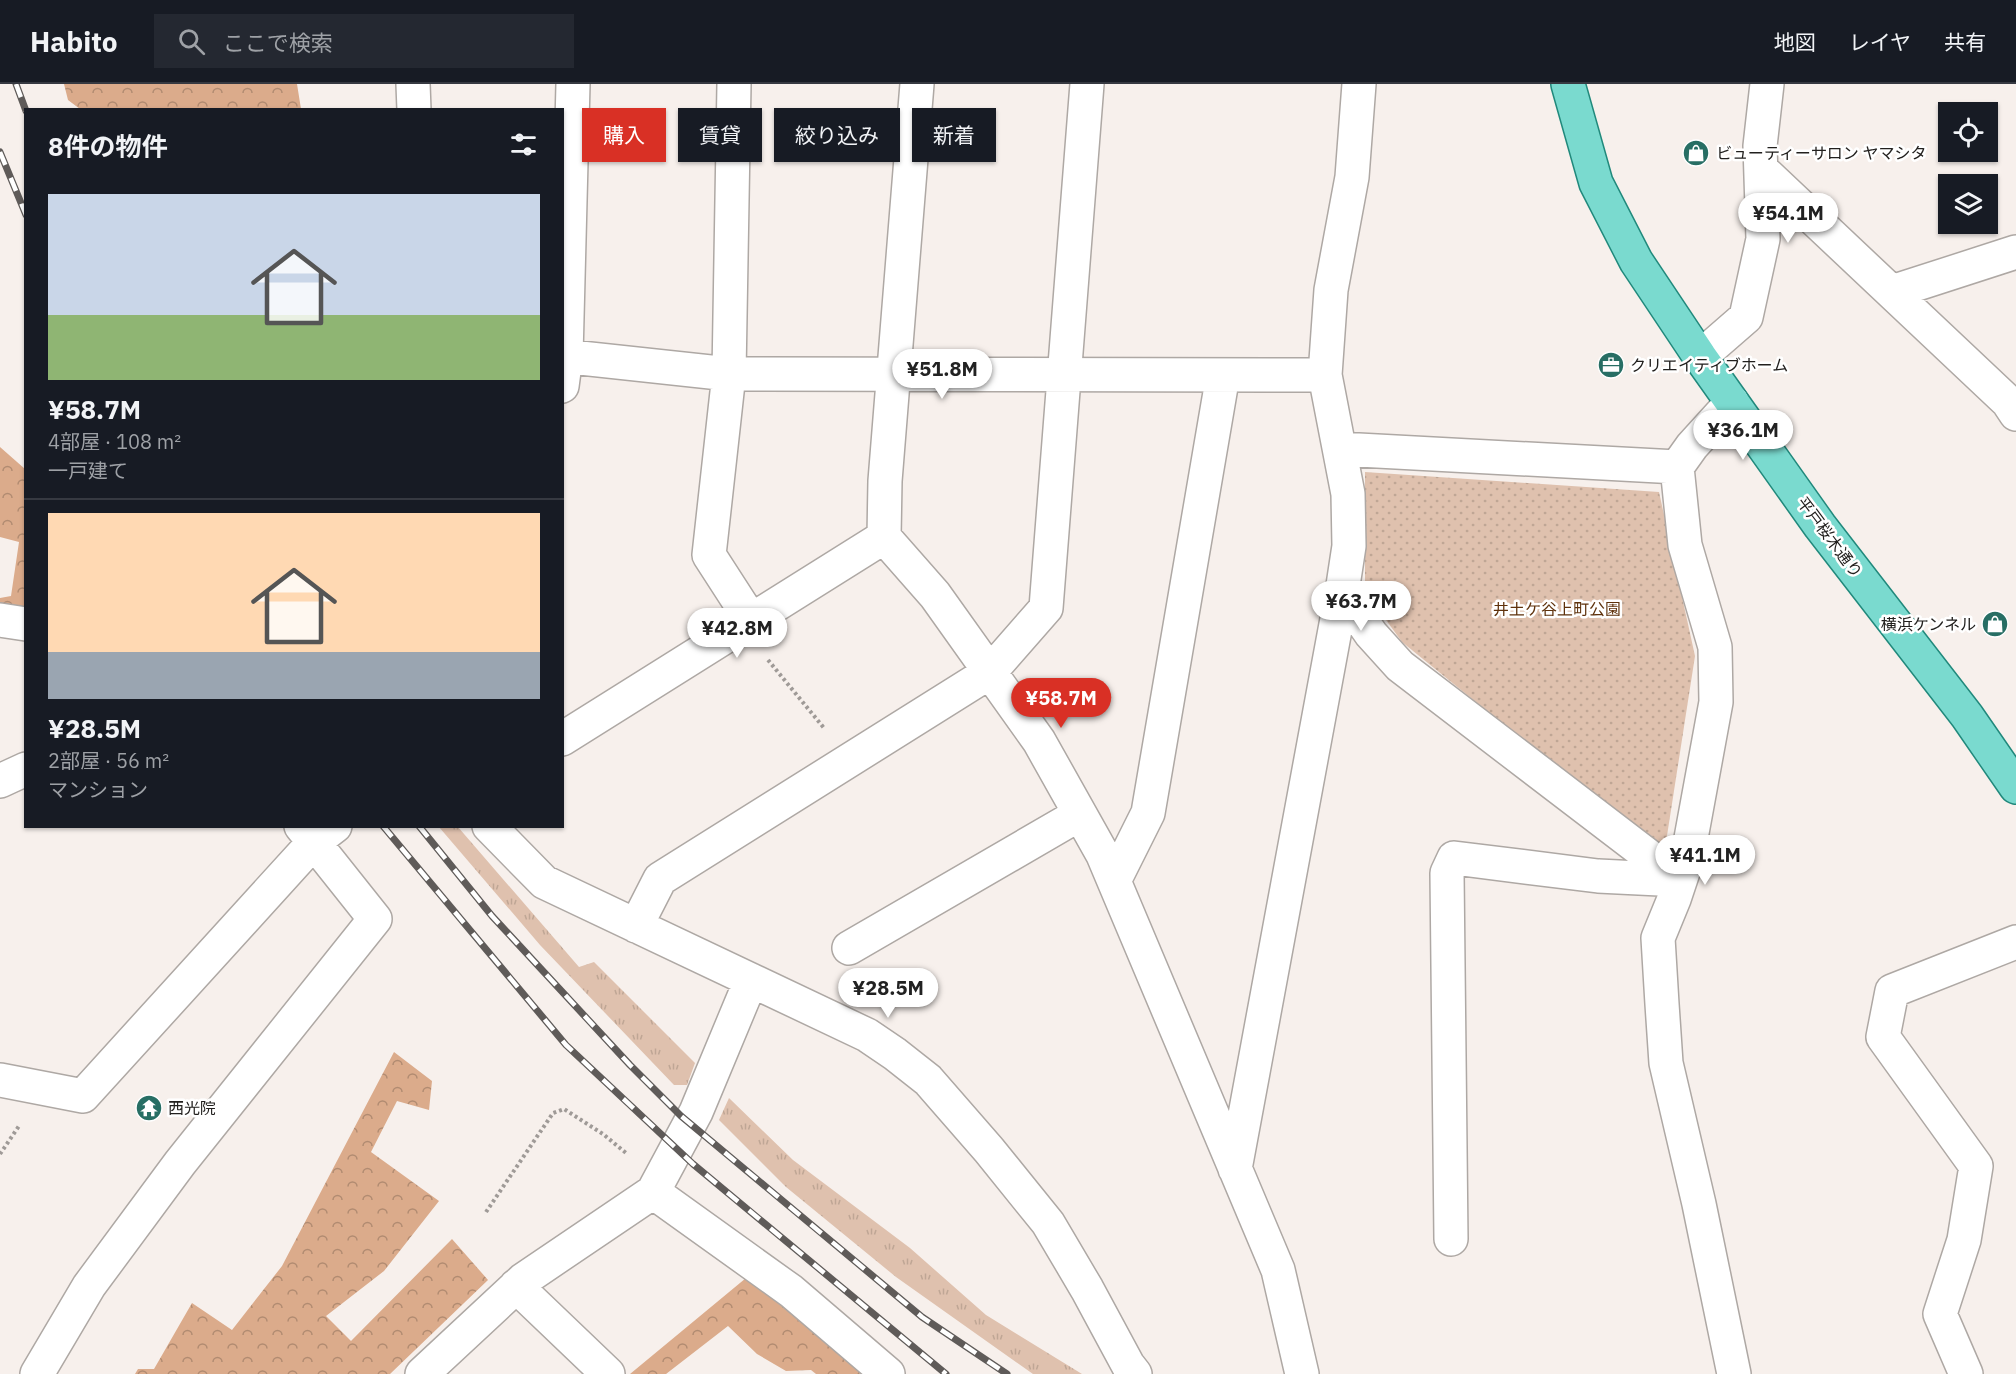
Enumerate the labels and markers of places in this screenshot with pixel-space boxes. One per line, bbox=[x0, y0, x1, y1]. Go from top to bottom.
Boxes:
shop icon: ビューティーサロン ヤマシタ bbox=[1681, 138, 1711, 168]
place label: ビューティーサロン ヤマシタ bbox=[1716, 143, 1927, 163]
pin: ¥54.1M bbox=[1739, 193, 1837, 244]
pin: ¥51.8M bbox=[893, 349, 991, 400]
office icon: クリエイティブホーム bbox=[1596, 350, 1626, 380]
place label: クリエイティブホーム bbox=[1630, 355, 1788, 375]
pin: ¥36.1M bbox=[1694, 410, 1792, 461]
pin: ¥63.7M bbox=[1312, 581, 1410, 632]
pin: ¥42.8M bbox=[688, 608, 786, 659]
shop icon: 横浜ケンネル bbox=[1980, 609, 2010, 639]
place label: 横浜ケンネル bbox=[1881, 614, 1976, 634]
pin: ¥58.7M bbox=[1012, 678, 1110, 729]
pin: ¥41.1M bbox=[1656, 835, 1754, 886]
pin: ¥28.5M bbox=[839, 968, 937, 1019]
temple icon: 西光院 bbox=[134, 1093, 164, 1123]
place label: 西光院 bbox=[168, 1098, 216, 1118]

